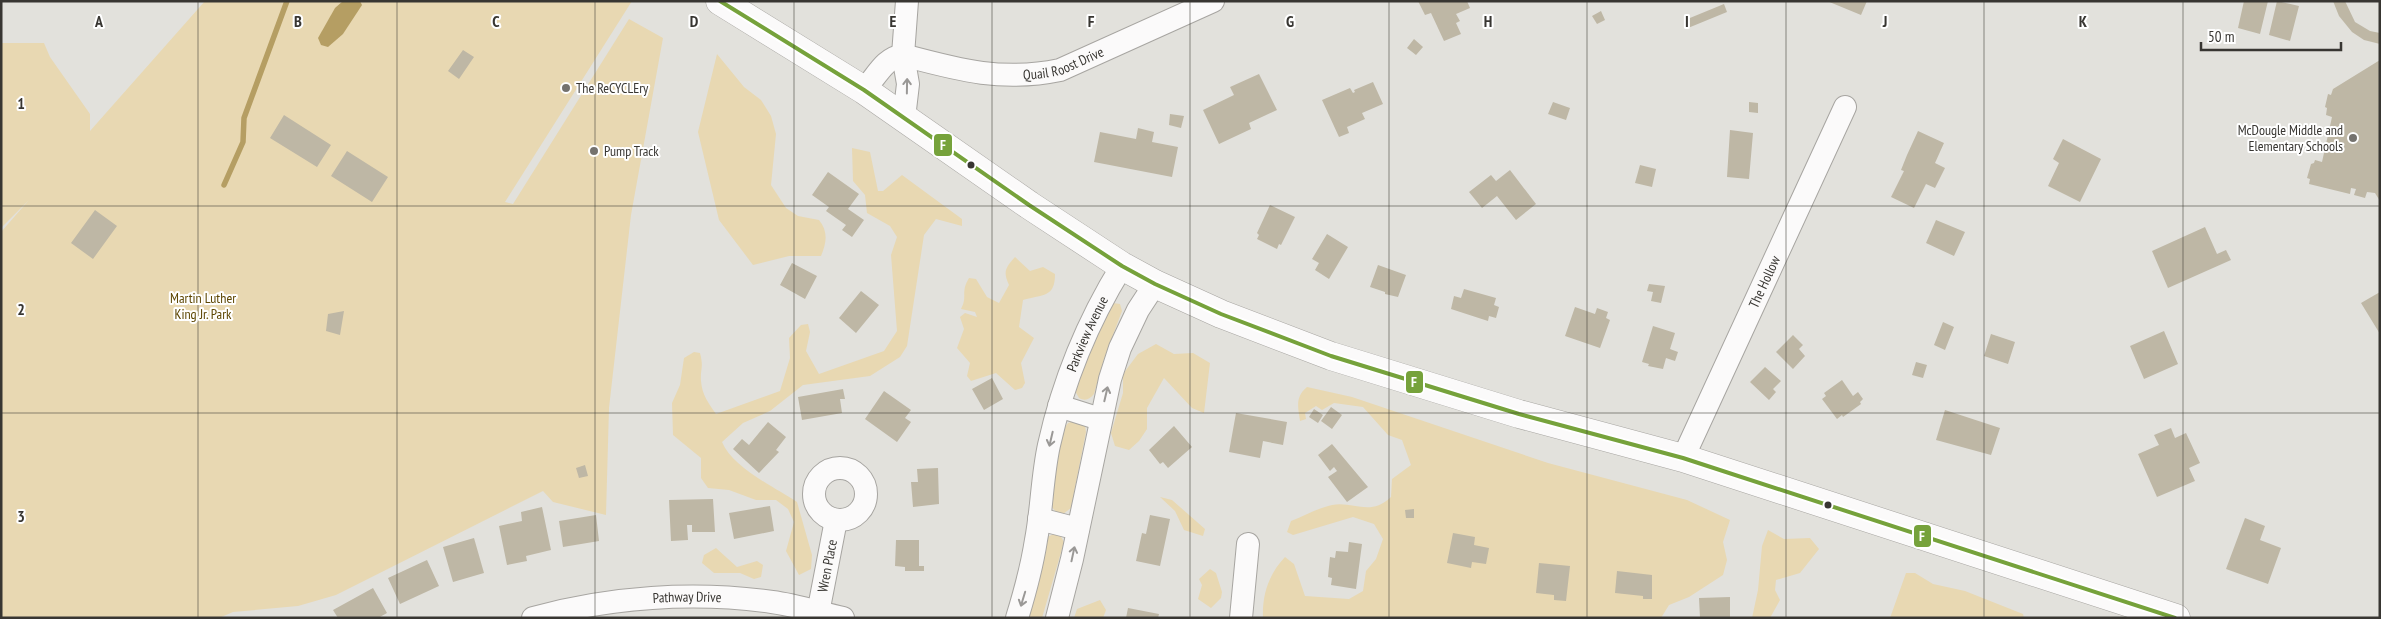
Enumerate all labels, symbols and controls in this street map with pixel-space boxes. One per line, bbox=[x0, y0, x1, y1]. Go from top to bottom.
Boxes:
text: A bbox=[94, 11, 104, 31]
text: B bbox=[294, 11, 302, 31]
text: C bbox=[492, 11, 500, 31]
text: D bbox=[690, 11, 699, 31]
text: E bbox=[890, 11, 897, 31]
text: F bbox=[1088, 11, 1095, 31]
text: G bbox=[1286, 11, 1294, 31]
text: H bbox=[1484, 11, 1492, 31]
text: I bbox=[1685, 11, 1689, 31]
text: J bbox=[1882, 11, 1887, 31]
text: K bbox=[2079, 11, 2088, 31]
scale bar bbox=[2201, 20, 2341, 52]
text: 50 m bbox=[2208, 27, 2234, 46]
street label: Quail Roost Drive bbox=[1022, 42, 1107, 84]
place label: The ReCYCLEry bbox=[576, 79, 649, 97]
one-way arrow bbox=[902, 79, 912, 95]
marker: The ReCYCLEry bbox=[560, 82, 572, 94]
text: 1 bbox=[17, 93, 25, 113]
place label: McDougle Middle and Elementary Schools bbox=[2238, 121, 2343, 155]
marker: McDougle Middle and Elementary Schools bbox=[2347, 132, 2359, 144]
line badge: F bbox=[933, 133, 953, 157]
text: F bbox=[940, 136, 946, 154]
place label: Pump Track bbox=[604, 142, 659, 160]
marker: Pump Track bbox=[588, 145, 600, 157]
unlabelled marker bbox=[966, 160, 976, 170]
street label: The Hollow bbox=[1744, 252, 1784, 311]
park label: Martin Luther King Jr. Park bbox=[170, 289, 236, 323]
street label: Parkview Avenue bbox=[1062, 293, 1112, 374]
text: 2 bbox=[17, 299, 25, 319]
line badge: F bbox=[1405, 370, 1424, 394]
text: F bbox=[1411, 373, 1417, 391]
one-way arrow bbox=[1102, 387, 1111, 403]
one-way arrow bbox=[1046, 431, 1055, 447]
unlabelled marker bbox=[1823, 500, 1833, 510]
text: 3 bbox=[17, 506, 25, 526]
line badge: F bbox=[1913, 524, 1932, 548]
text: F bbox=[1919, 527, 1925, 545]
street label: Wren Place bbox=[813, 538, 841, 594]
one-way arrow bbox=[1069, 546, 1078, 562]
street label: Pathway Drive bbox=[652, 588, 722, 607]
one-way arrow bbox=[1017, 591, 1027, 607]

